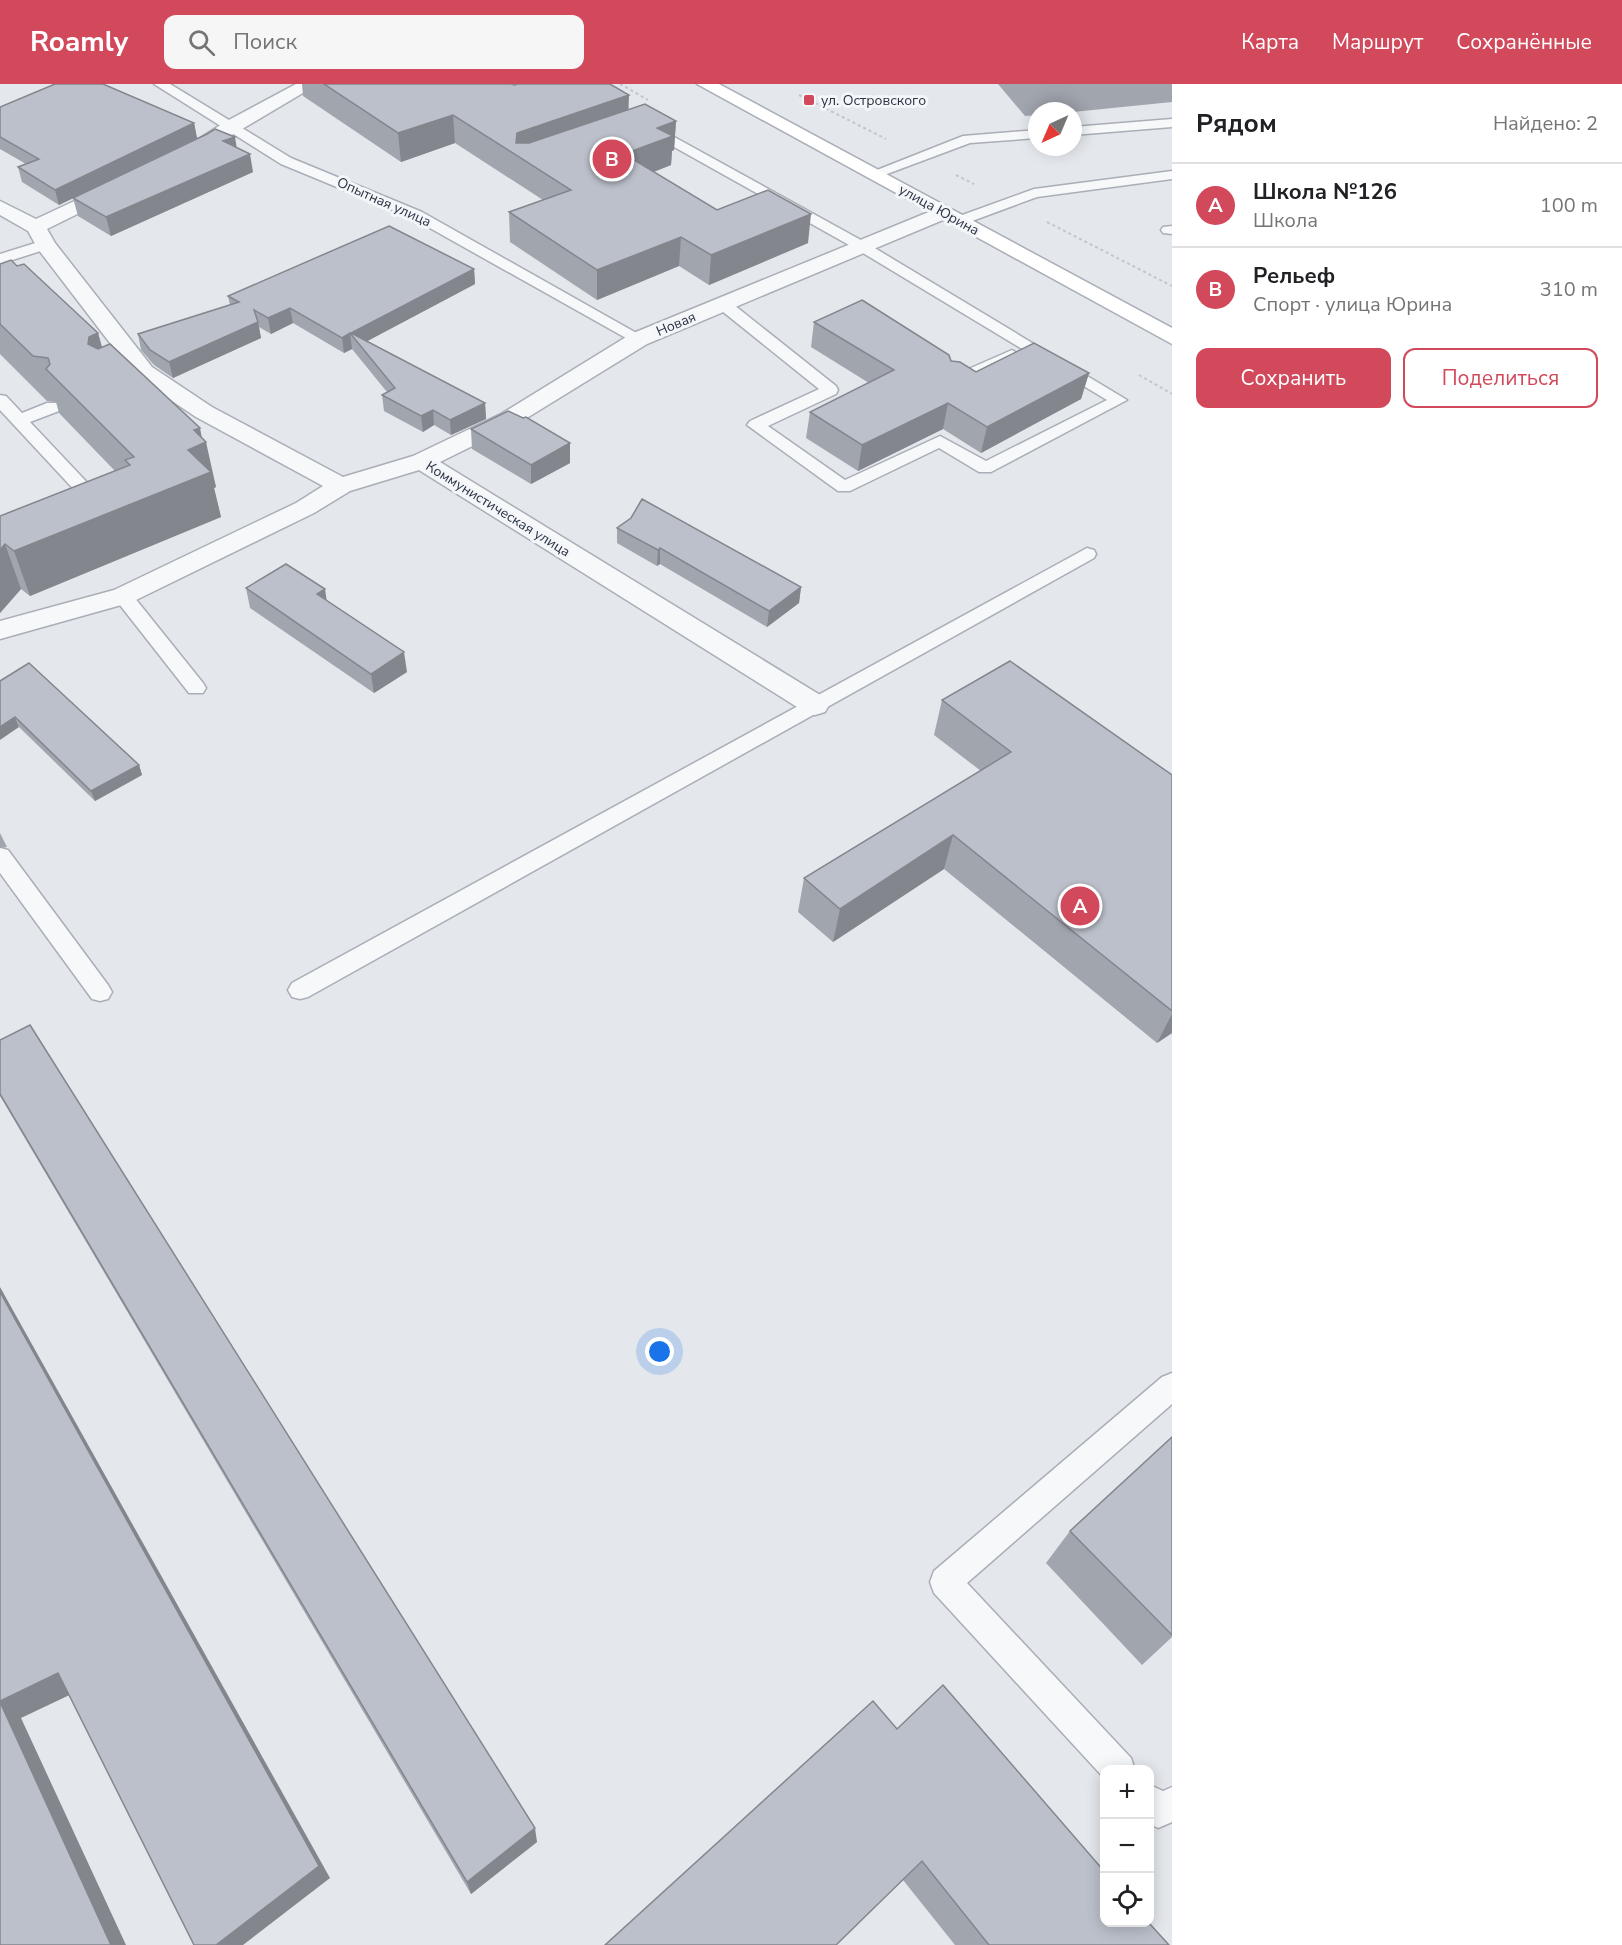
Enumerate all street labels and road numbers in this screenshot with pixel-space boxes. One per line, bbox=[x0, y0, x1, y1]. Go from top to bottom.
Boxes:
street label: Опытная улица bbox=[334, 173, 434, 231]
street label: улица Юрина bbox=[895, 180, 983, 240]
street label: Новая bbox=[653, 307, 699, 341]
street label: Коммунистическая улица bbox=[422, 457, 574, 561]

